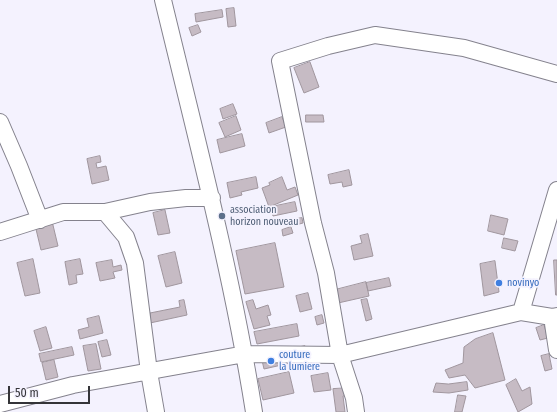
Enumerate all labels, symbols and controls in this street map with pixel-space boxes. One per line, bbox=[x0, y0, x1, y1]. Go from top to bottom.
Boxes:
place label: association horizon nouveau bbox=[230, 204, 298, 228]
marker: association horizon nouveau bbox=[217, 211, 227, 221]
place label: novinyo bbox=[507, 277, 539, 289]
marker: novinyo bbox=[494, 278, 504, 288]
place label: couture la lumiere bbox=[279, 349, 320, 372]
marker: couture la lumiere bbox=[266, 356, 276, 366]
scale bar bbox=[10, 378, 92, 404]
text: 50 m bbox=[15, 386, 39, 400]

